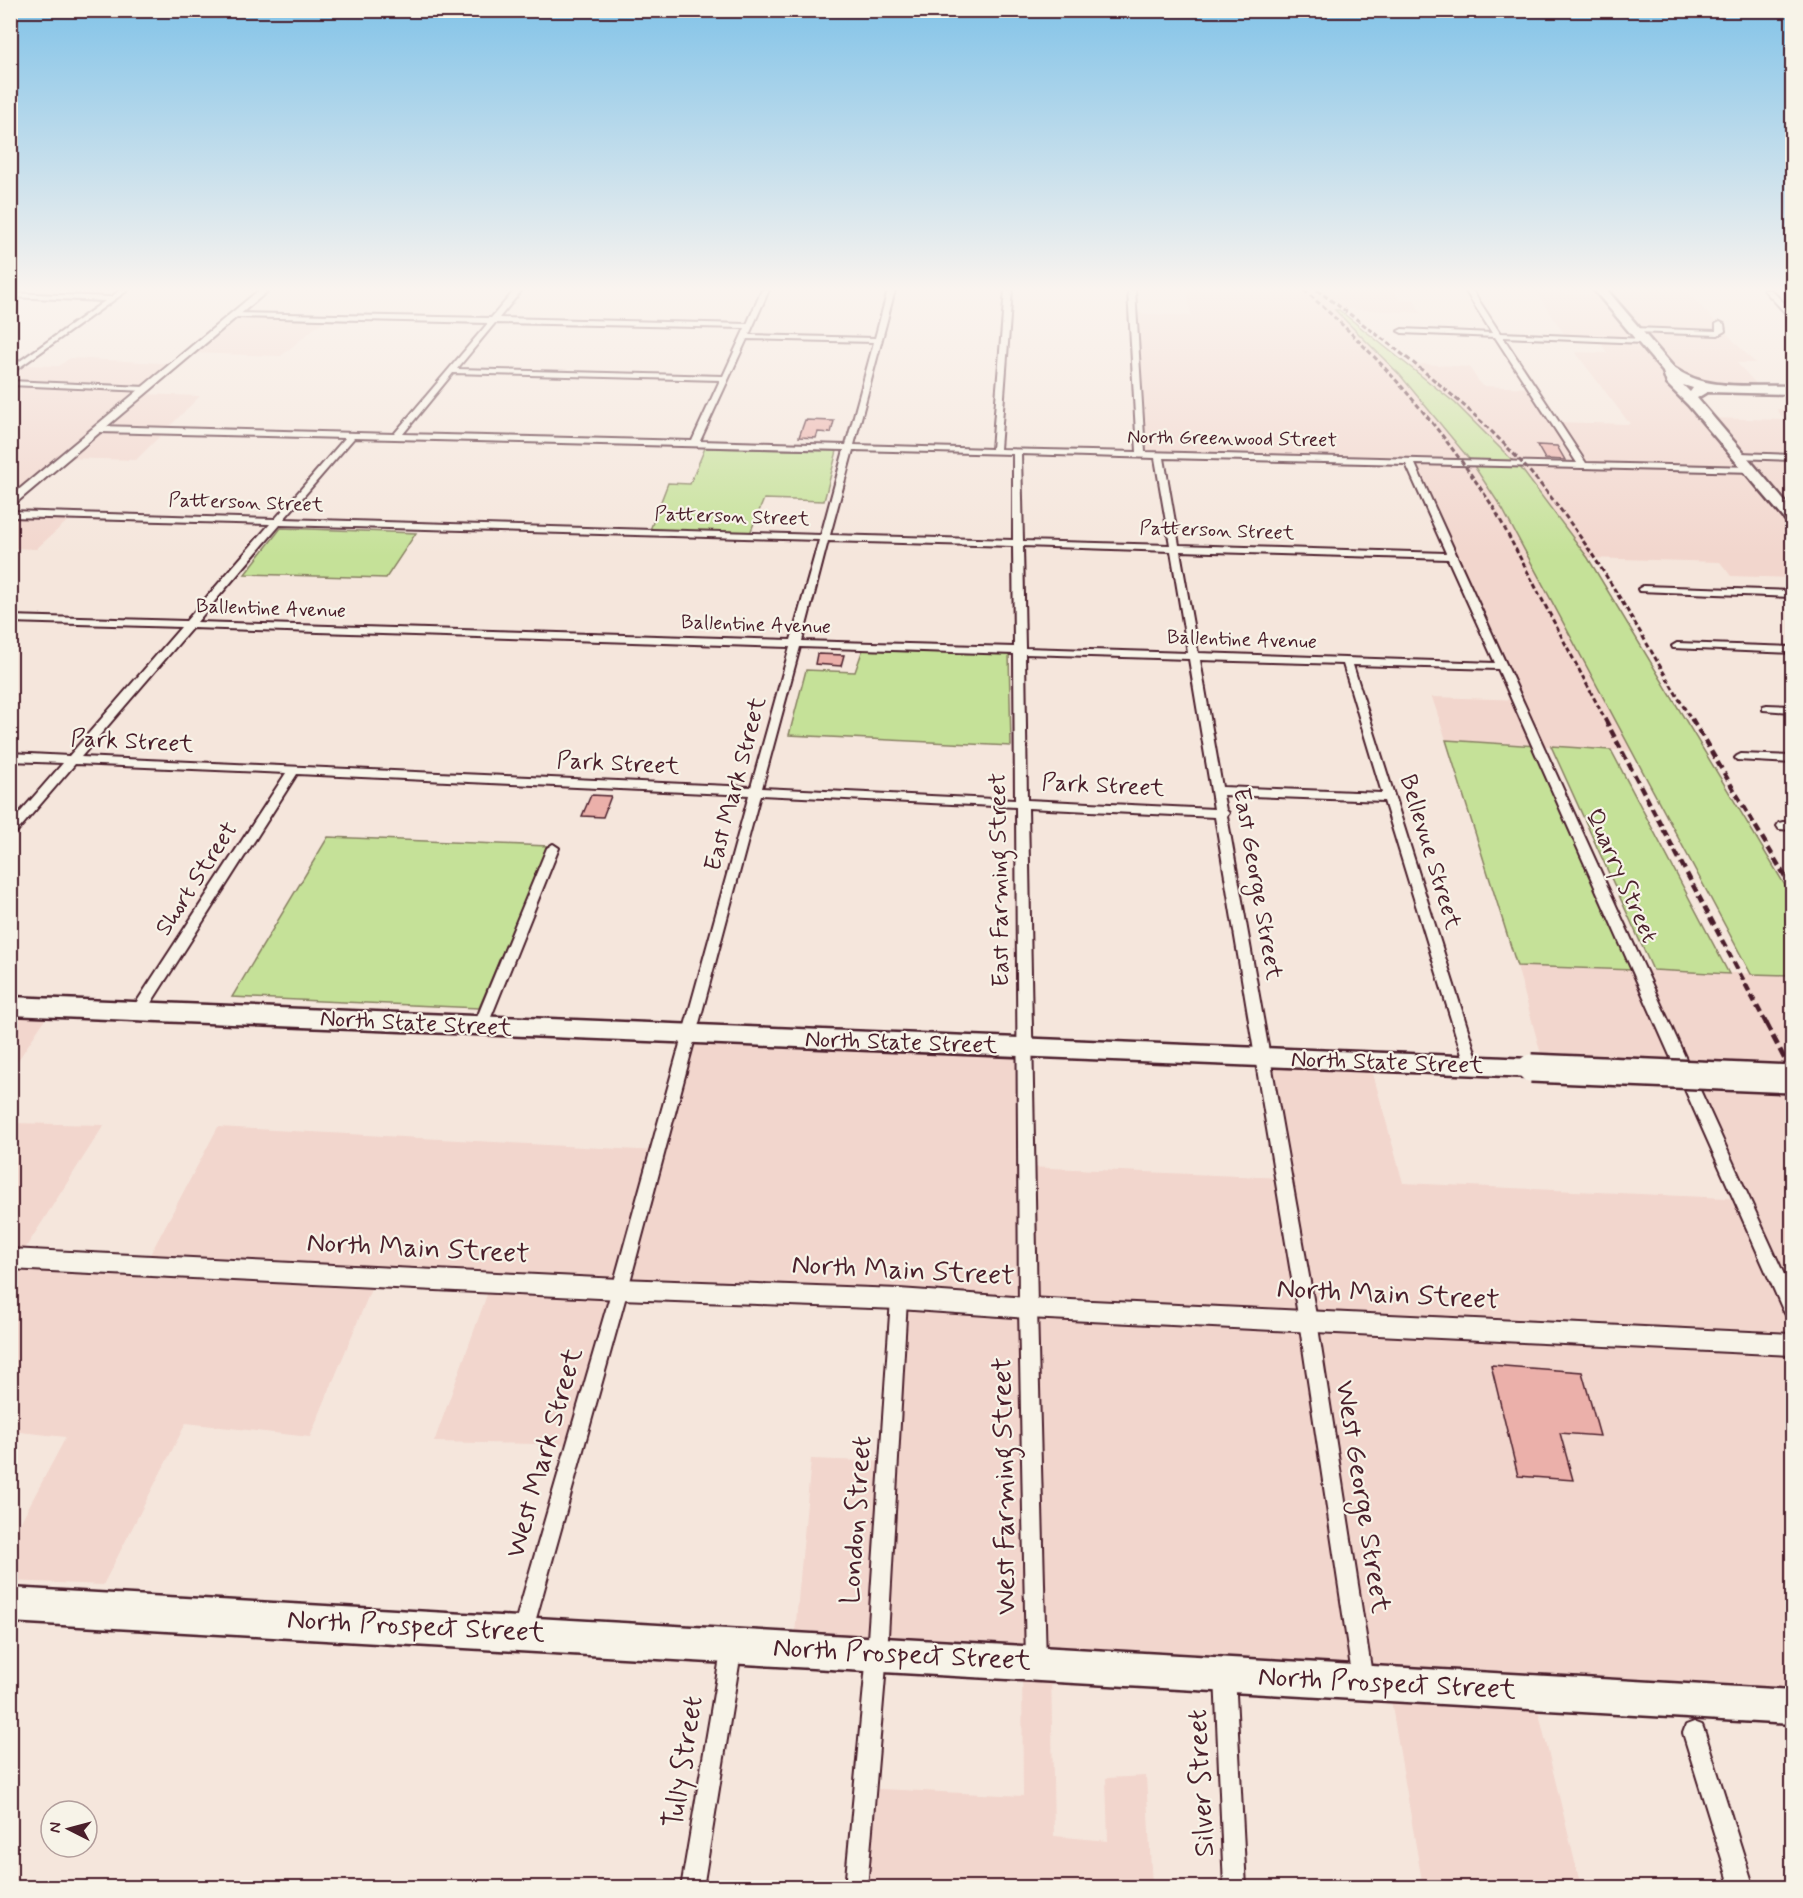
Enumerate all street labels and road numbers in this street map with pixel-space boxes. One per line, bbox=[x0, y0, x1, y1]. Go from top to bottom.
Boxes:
street label: North Greenwood Street bbox=[1127, 424, 1337, 454]
street label: Patterson Street bbox=[168, 487, 324, 519]
street label: Patterson Street bbox=[654, 501, 810, 533]
street label: Patterson Street bbox=[1139, 515, 1295, 547]
street label: Ballentine Avenue bbox=[196, 593, 346, 625]
street label: Ballentine Avenue bbox=[681, 609, 831, 641]
street label: Ballentine Avenue bbox=[1167, 624, 1317, 656]
street label: East Mark Street bbox=[698, 693, 774, 875]
street label: Park Street bbox=[70, 723, 194, 761]
street label: Park Street bbox=[556, 745, 680, 783]
street label: Park Street bbox=[1041, 767, 1165, 805]
street label: Bellevue Street bbox=[1392, 771, 1468, 933]
street label: East Farming Street bbox=[983, 773, 1020, 987]
street label: East George Street bbox=[1223, 785, 1289, 983]
street label: Quarry Street bbox=[1578, 804, 1664, 948]
street label: Short Street bbox=[149, 816, 245, 942]
street label: North State Street bbox=[319, 1003, 513, 1045]
street label: North State Street bbox=[804, 1024, 998, 1062]
street label: North State Street bbox=[1290, 1044, 1484, 1082]
street label: North Main Street bbox=[306, 1225, 530, 1273]
street label: North Main Street bbox=[791, 1247, 1015, 1295]
street label: North Main Street bbox=[1276, 1271, 1500, 1319]
street label: West Mark Street bbox=[497, 1343, 593, 1562]
street label: West Farming Street bbox=[984, 1357, 1029, 1615]
street label: West George Street bbox=[1323, 1378, 1399, 1617]
street label: London Street bbox=[833, 1435, 881, 1605]
street label: North Prospect Street bbox=[286, 1602, 547, 1652]
street label: North Prospect Street bbox=[772, 1630, 1033, 1680]
street label: North Prospect Street bbox=[1257, 1659, 1518, 1709]
street label: Tully Street bbox=[655, 1693, 713, 1831]
street label: Silver Street bbox=[1180, 1708, 1224, 1858]

